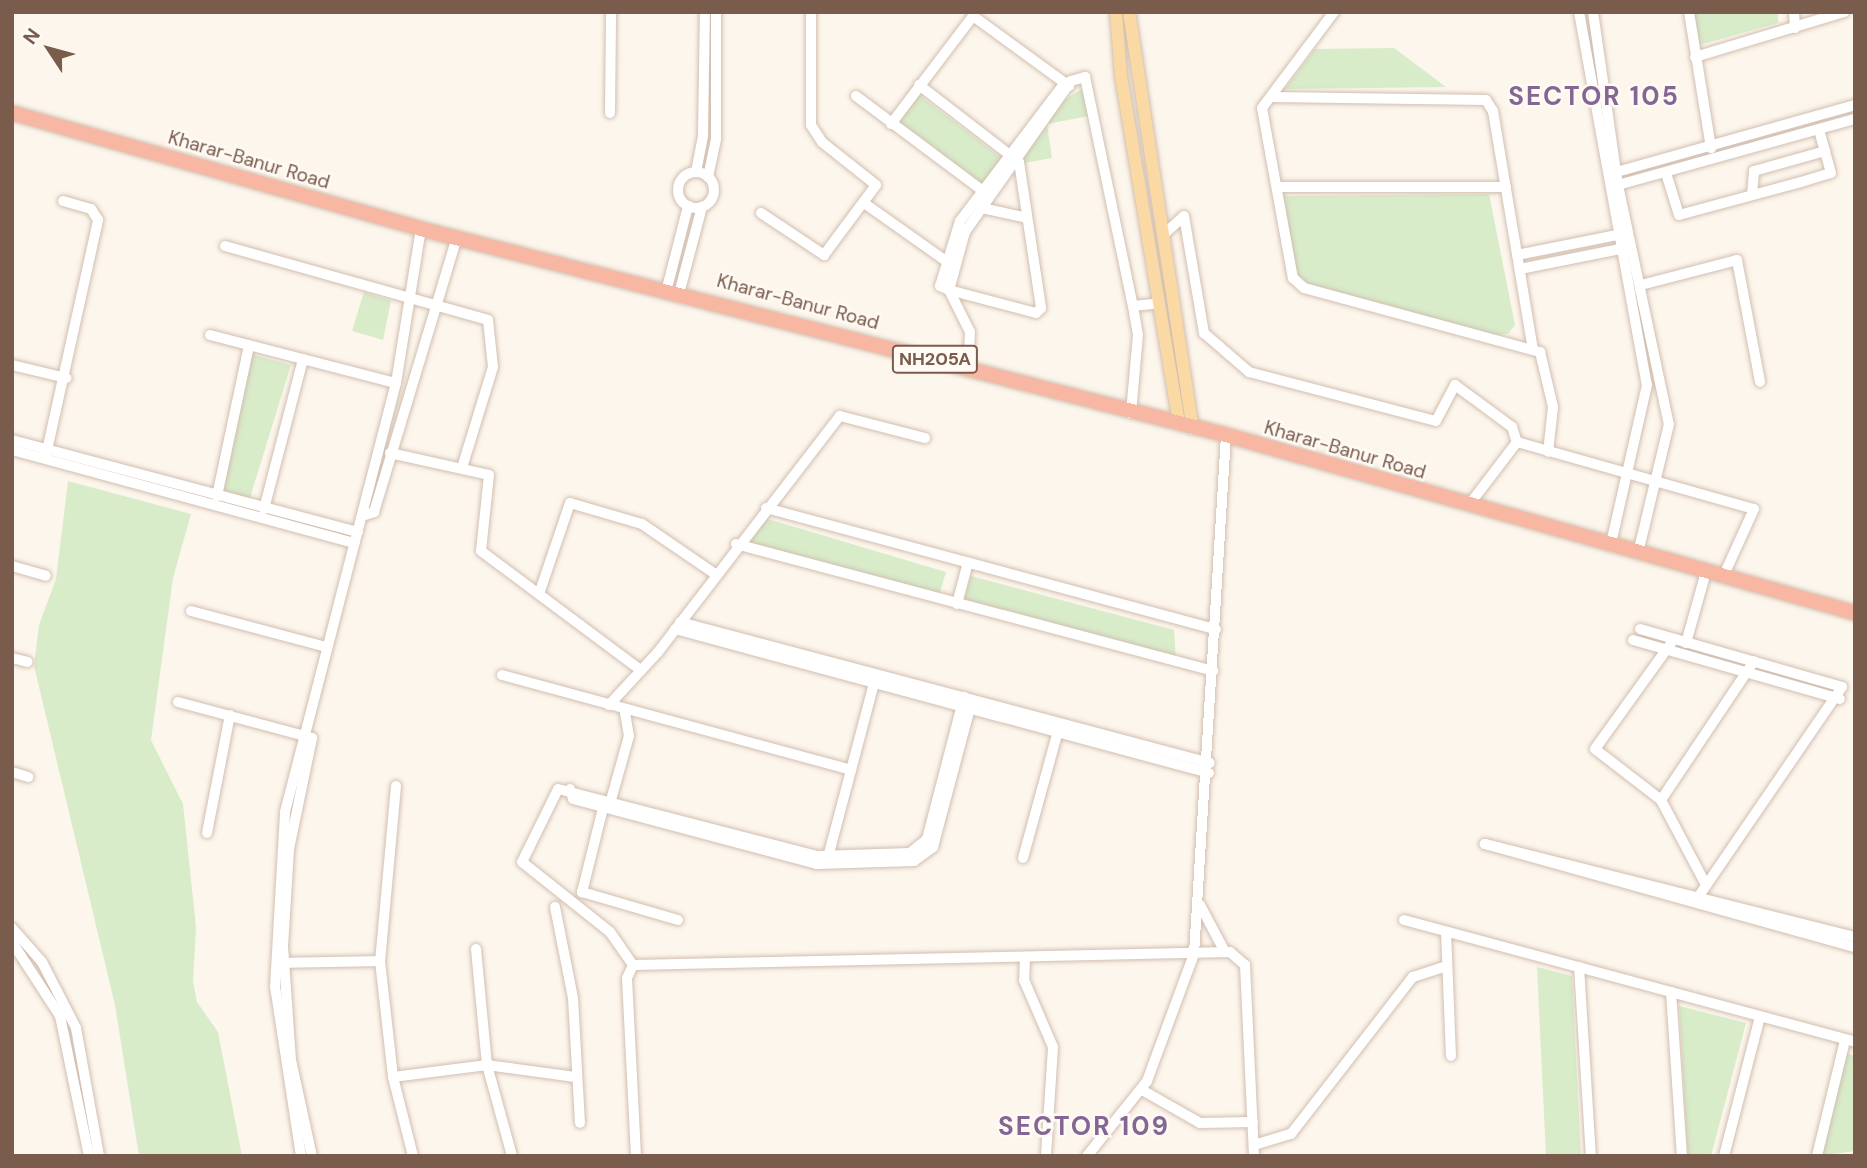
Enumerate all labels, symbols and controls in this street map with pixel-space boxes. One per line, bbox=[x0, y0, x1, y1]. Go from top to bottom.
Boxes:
north arrow bbox=[14, 14, 84, 84]
text: N bbox=[17, 23, 46, 49]
district label: SECTOR 105 bbox=[1509, 81, 1679, 113]
street label: Kharar-Banur Road bbox=[166, 126, 332, 194]
street label: Kharar-Banur Road bbox=[714, 269, 882, 335]
road number: NH205A bbox=[891, 344, 979, 374]
street label: Kharar-Banur Road bbox=[1262, 416, 1428, 484]
district label: SECTOR 109 bbox=[999, 1111, 1169, 1143]

